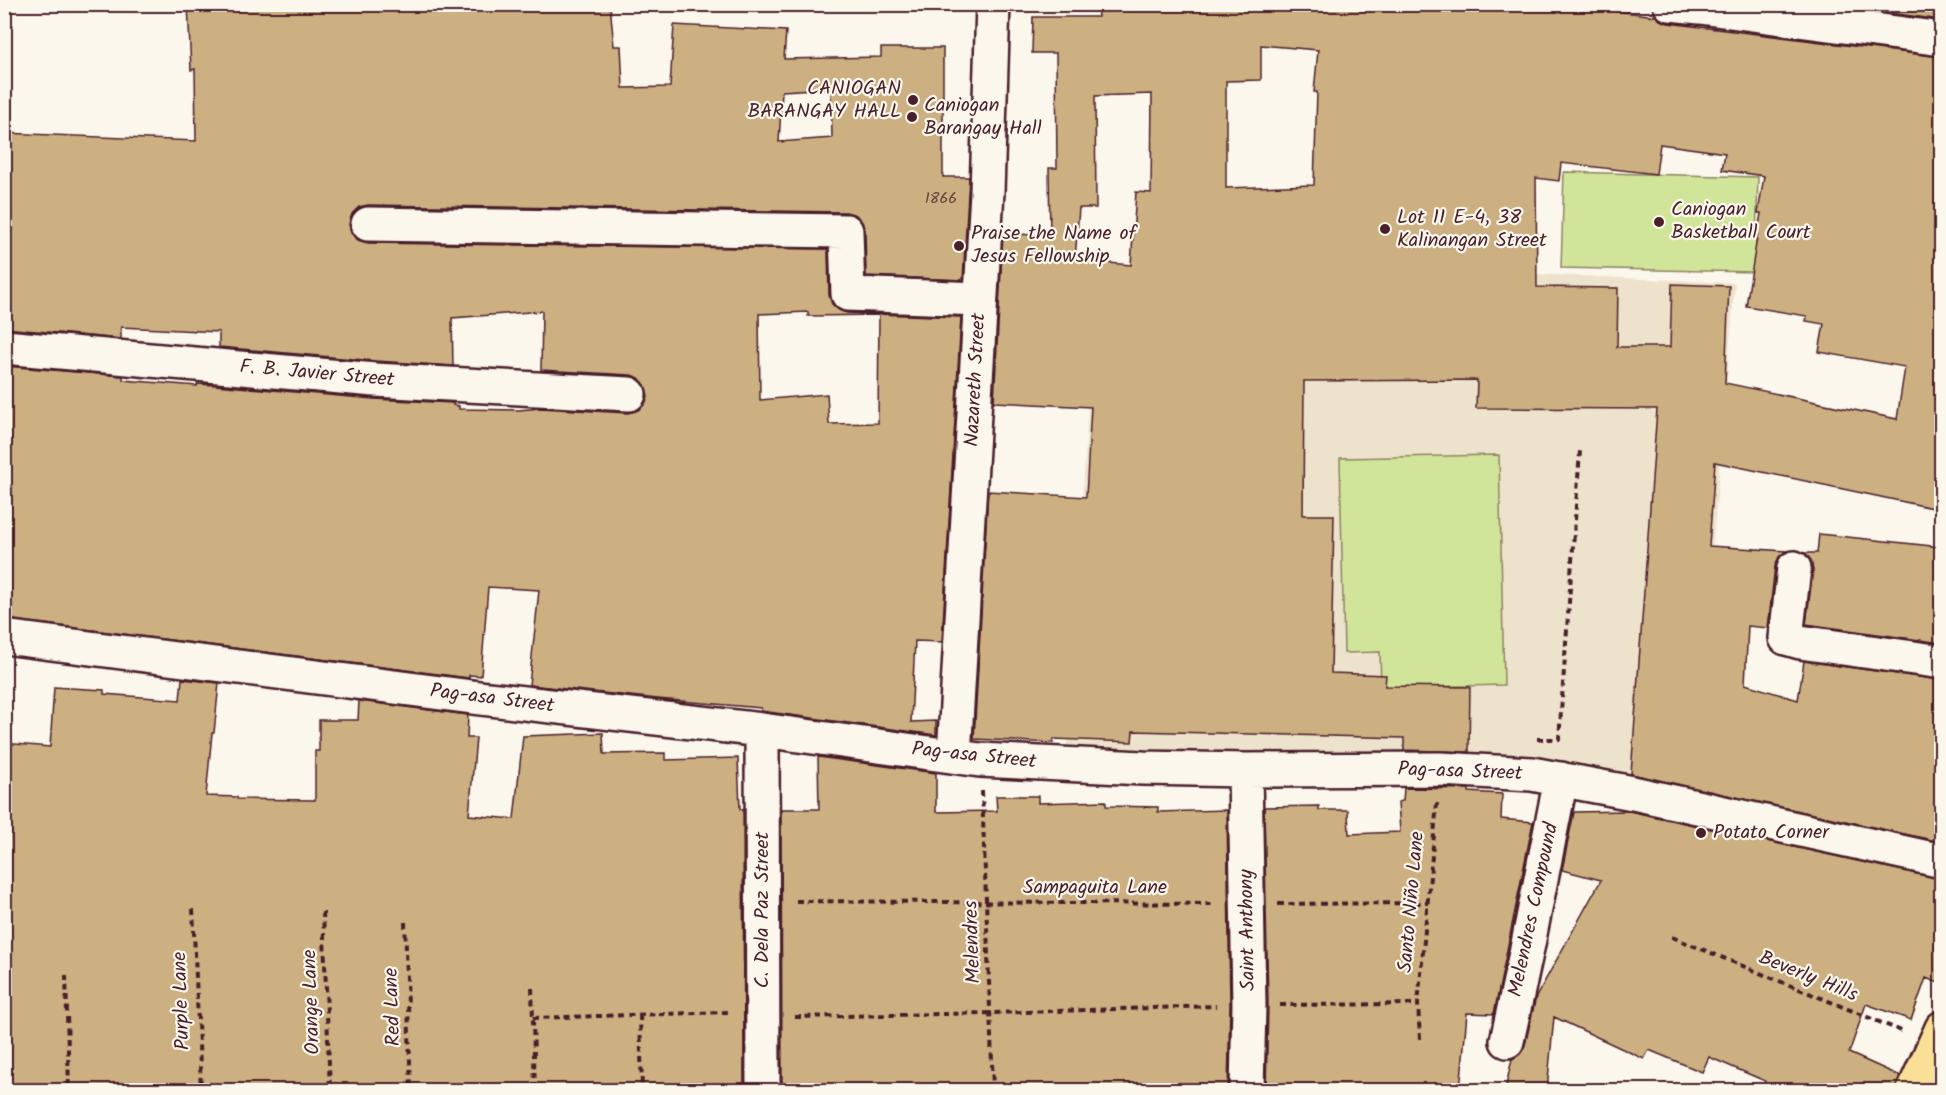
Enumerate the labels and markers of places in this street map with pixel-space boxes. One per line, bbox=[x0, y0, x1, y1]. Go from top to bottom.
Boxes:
place label: CANIOGAN BARANGAY HALL bbox=[747, 73, 901, 128]
place label: Caniogan Barangay Hall bbox=[924, 90, 1042, 145]
marker: CANIOGAN BARANGAY HALL bbox=[906, 93, 920, 107]
marker: Caniogan Barangay Hall bbox=[905, 110, 919, 124]
place label: Caniogan Basketball Court bbox=[1671, 194, 1811, 249]
place label: Lot 11 E-4, 38 Kalinangan Street bbox=[1397, 202, 1547, 257]
marker: Caniogan Basketball Court bbox=[1652, 215, 1666, 229]
place label: Praise the Name of Jesus Fellowship bbox=[971, 218, 1139, 273]
marker: Lot 11 E-4, 38 Kalinangan Street bbox=[1378, 222, 1392, 236]
marker: Praise the Name of Jesus Fellowship bbox=[952, 239, 966, 253]
place label: Potato Corner bbox=[1713, 817, 1830, 849]
marker: Potato Corner bbox=[1694, 826, 1708, 840]

